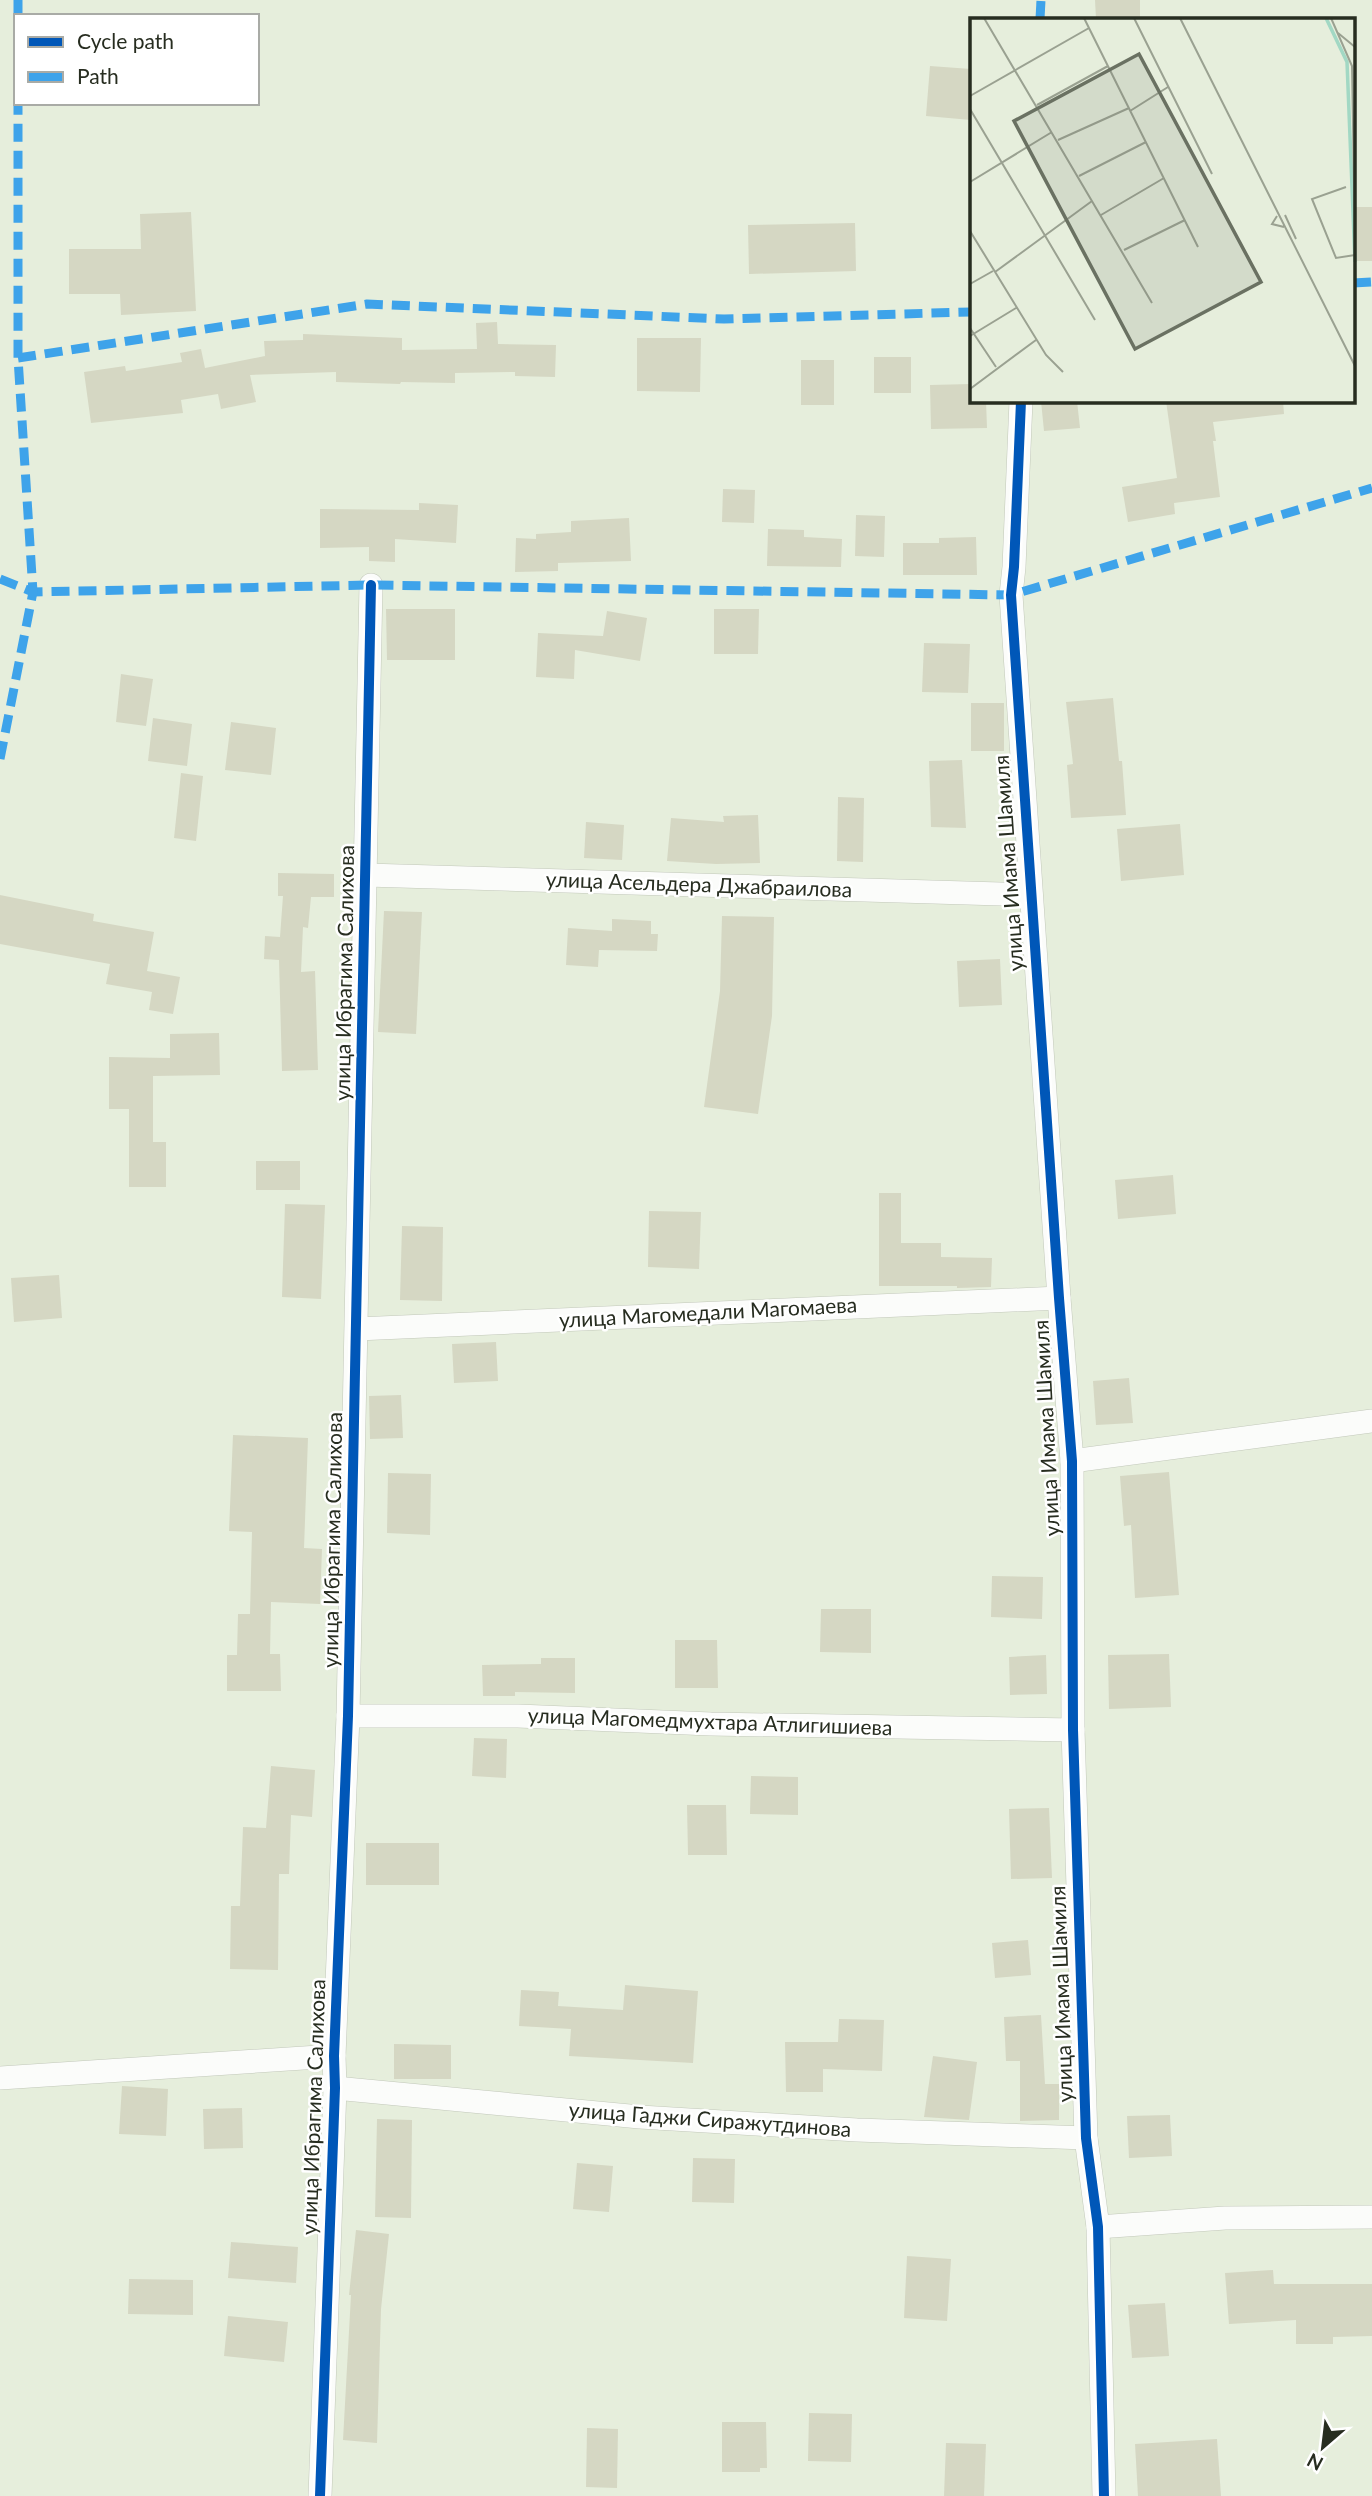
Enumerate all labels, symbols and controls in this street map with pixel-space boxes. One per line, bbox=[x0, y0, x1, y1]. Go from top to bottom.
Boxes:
legend bbox=[14, 14, 259, 105]
inset map bbox=[970, 18, 1354, 402]
text: Cycle path bbox=[77, 28, 174, 53]
text: Path bbox=[77, 63, 119, 88]
street label: улица Имама Шамиля bbox=[987, 754, 1028, 972]
street label: улица Ибрагима Салихова bbox=[329, 845, 358, 1101]
street label: улица Асельдера Джабраилова bbox=[545, 866, 853, 901]
street label: улица Магомедали Магомаева bbox=[558, 1291, 858, 1332]
street label: улица Имама Шамиля bbox=[1027, 1319, 1064, 1537]
street label: улица Ибрагима Салихова bbox=[317, 1412, 346, 1668]
street label: улица Магомедмухтара Атлигишиева bbox=[527, 1702, 893, 1739]
street label: улица Имама Шамиля bbox=[1044, 1885, 1077, 2103]
street label: улица Ибрагима Салихова bbox=[296, 1979, 329, 2235]
street label: улица Гаджи Сиражутдинова bbox=[568, 2096, 852, 2141]
north arrow bbox=[1288, 2412, 1358, 2482]
text: N bbox=[1303, 2449, 1327, 2476]

